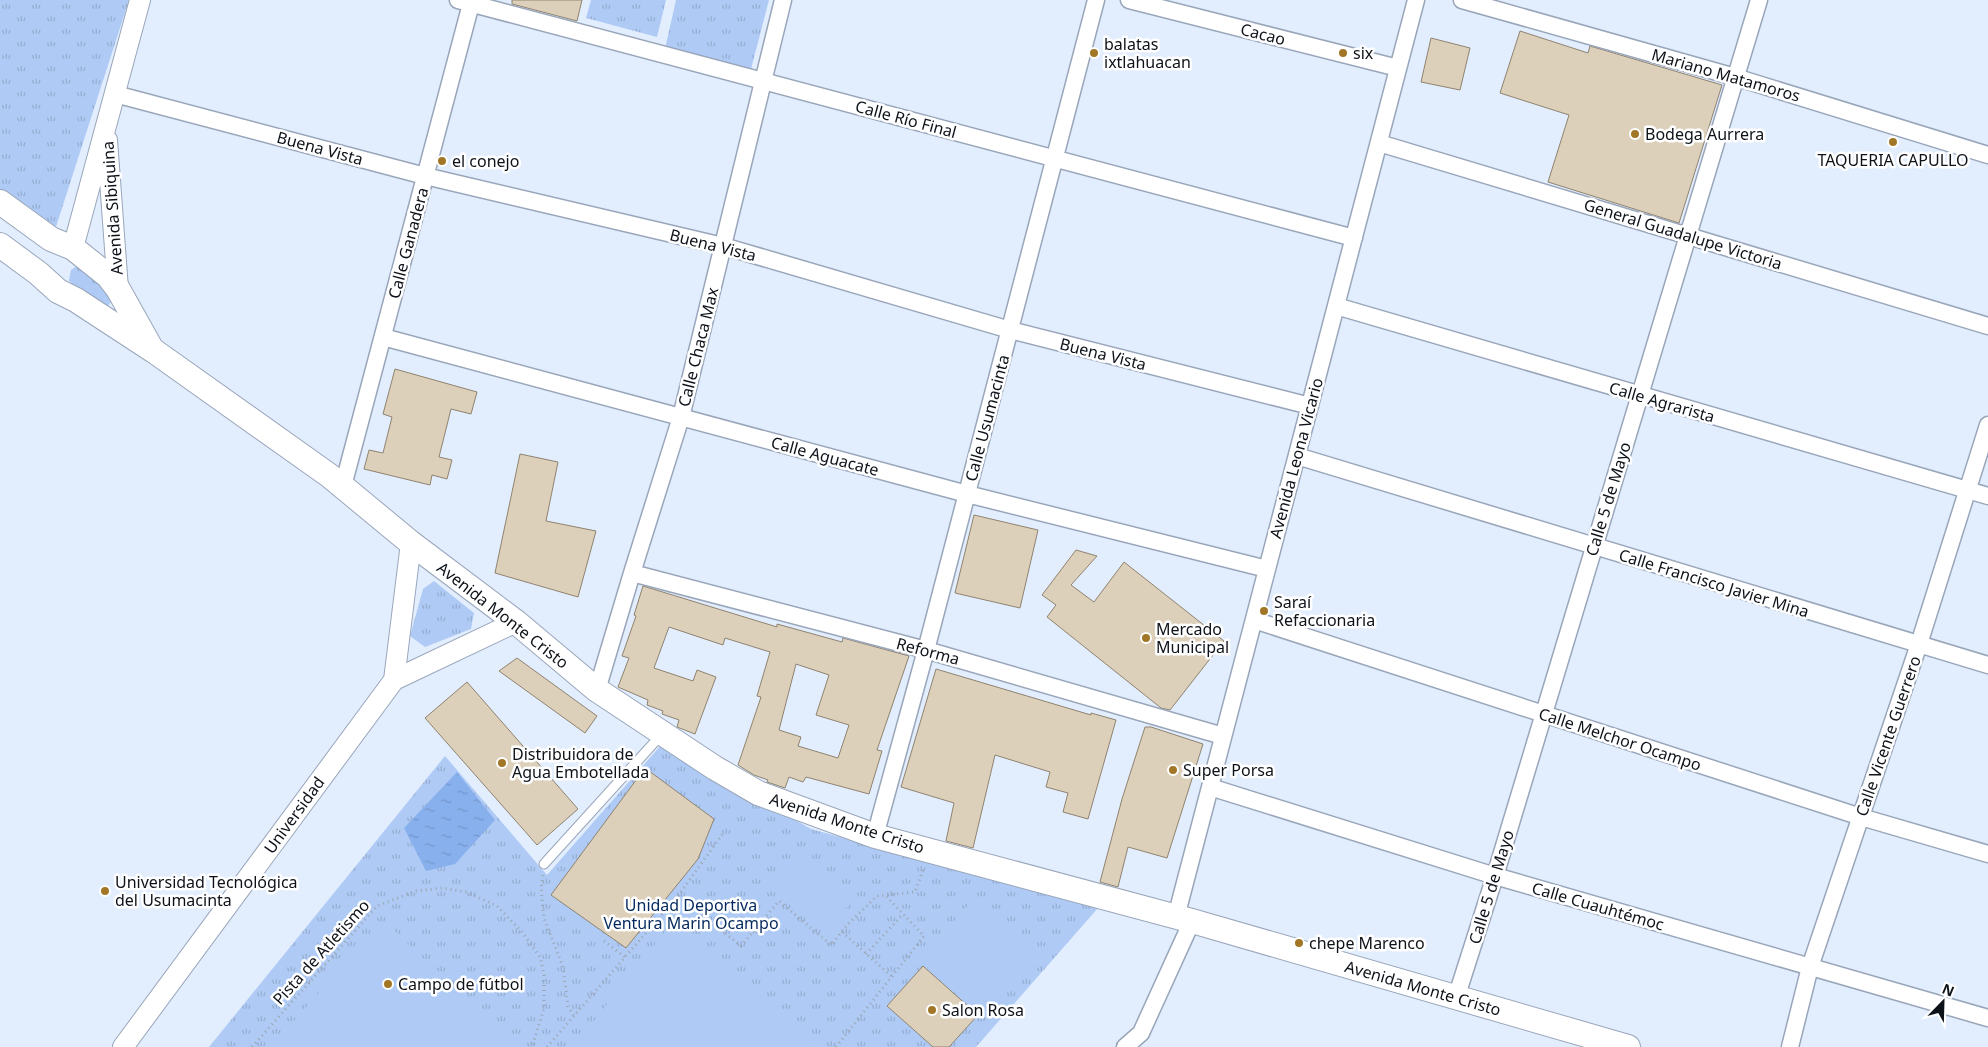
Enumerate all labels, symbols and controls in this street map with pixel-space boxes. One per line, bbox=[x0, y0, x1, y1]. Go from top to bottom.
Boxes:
street label: Cacao bbox=[1238, 18, 1288, 50]
place label: balatas ixtlahuacan bbox=[1104, 33, 1191, 73]
place label: six bbox=[1353, 42, 1374, 64]
street label: Mariano Matamoros bbox=[1649, 43, 1803, 107]
marker: balatas ixtlahuacan bbox=[1088, 47, 1100, 59]
marker: six bbox=[1337, 47, 1349, 59]
street label: Calle Río Final bbox=[853, 95, 959, 143]
place label: Bodega Aurrera bbox=[1645, 123, 1764, 145]
street label: Buena Vista bbox=[274, 126, 366, 170]
marker: Bodega Aurrera bbox=[1629, 128, 1641, 140]
marker: TAQUERIA CAPULLO bbox=[1887, 136, 1899, 148]
street label: Avenida Sibiquina bbox=[96, 140, 128, 276]
place label: TAQUERIA CAPULLO bbox=[1817, 149, 1969, 171]
place label: el conejo bbox=[452, 150, 519, 172]
marker: el conejo bbox=[436, 155, 448, 167]
street label: Calle Ganadera bbox=[383, 185, 433, 301]
street label: General Guadalupe Victoria bbox=[1581, 193, 1785, 275]
street label: Buena Vista bbox=[667, 224, 759, 266]
street label: Calle Chaca Max bbox=[673, 285, 724, 409]
street label: Buena Vista bbox=[1057, 333, 1149, 375]
street label: Calle Usumacinta bbox=[960, 352, 1014, 484]
street label: Avenida Leona Vicario bbox=[1264, 375, 1328, 541]
street label: Calle Agrarista bbox=[1607, 376, 1717, 428]
street label: Calle Aguacate bbox=[769, 431, 881, 481]
street label: Calle 5 de Mayo bbox=[1580, 439, 1636, 559]
street label: Calle Francisco Javier Mina bbox=[1616, 544, 1812, 622]
street label: Avenida Monte Cristo bbox=[433, 557, 573, 673]
place label: Saraí Refaccionaria bbox=[1274, 591, 1375, 631]
marker: Saraí Refaccionaria bbox=[1258, 605, 1270, 617]
place label: Mercado Municipal bbox=[1156, 618, 1229, 658]
street label: Reforma bbox=[894, 632, 962, 670]
marker: Mercado Municipal bbox=[1140, 632, 1152, 644]
street label: Calle Vicente Guerrero bbox=[1850, 653, 1926, 819]
street label: Calle Melchor Ocampo bbox=[1536, 702, 1704, 776]
place label: Distribuidora de Agua Embotellada bbox=[512, 743, 649, 783]
marker: Distribuidora de Agua Embotellada bbox=[496, 757, 508, 769]
place label: Super Porsa bbox=[1183, 759, 1274, 781]
marker: Super Porsa bbox=[1167, 764, 1179, 776]
street label: Universidad bbox=[259, 772, 329, 858]
street label: Avenida Monte Cristo bbox=[767, 788, 927, 858]
street label: Calle 5 de Mayo bbox=[1463, 827, 1519, 947]
place label: Universidad Tecnológica del Usumacinta bbox=[115, 871, 298, 911]
street label: Calle Cuauhtémoc bbox=[1529, 877, 1667, 935]
marker: Universidad Tecnológica del Usumacinta bbox=[99, 885, 111, 897]
park label: Unidad Deportiva Ventura Marin Ocampo bbox=[603, 894, 779, 934]
street label: Pista de Atletismo bbox=[268, 895, 374, 1009]
place label: chepe Marenco bbox=[1309, 932, 1425, 954]
marker: chepe Marenco bbox=[1293, 937, 1305, 949]
street label: Avenida Monte Cristo bbox=[1342, 955, 1504, 1021]
place label: Campo de fútbol bbox=[398, 973, 524, 995]
north arrow bbox=[1918, 977, 1968, 1027]
marker: Campo de fútbol bbox=[382, 978, 394, 990]
text: N bbox=[1939, 979, 1957, 1001]
place label: Salon Rosa bbox=[942, 999, 1024, 1021]
marker: Salon Rosa bbox=[926, 1004, 938, 1016]

